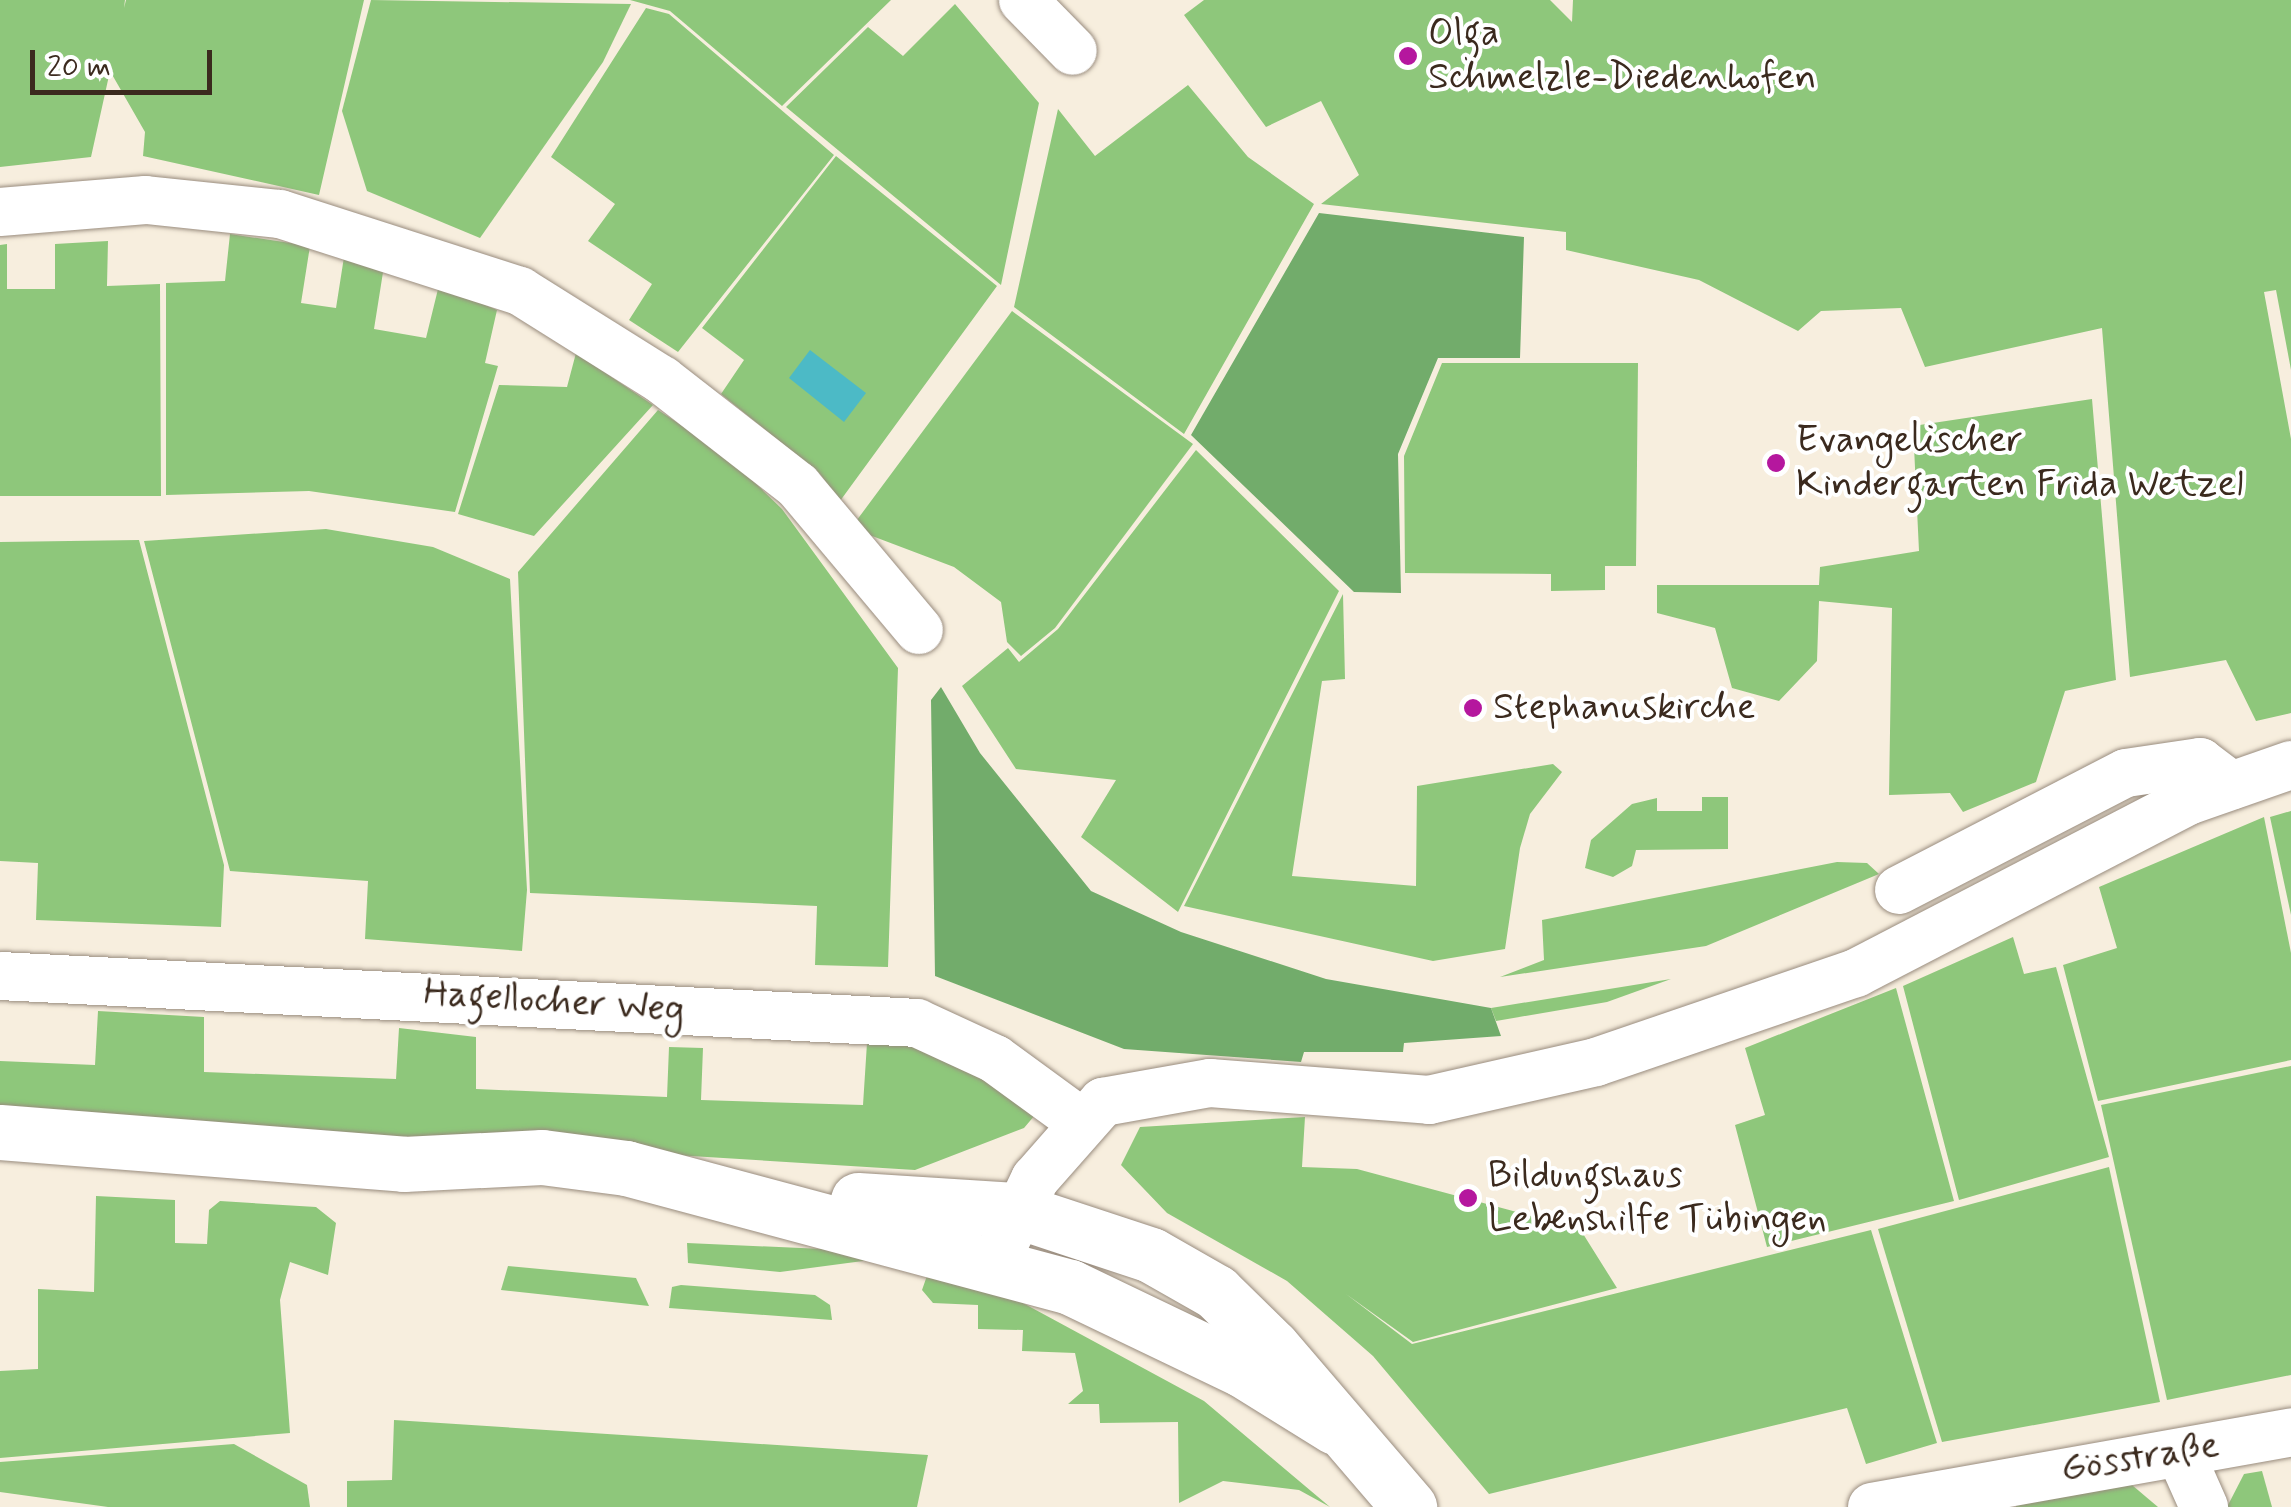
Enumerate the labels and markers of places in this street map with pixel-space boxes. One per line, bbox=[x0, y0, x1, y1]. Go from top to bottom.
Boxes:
place label: Olga Schmelzle-Diedenhofen bbox=[1428, 11, 1816, 100]
marker: Olga Schmelzle-Diedenhofen bbox=[1397, 45, 1419, 67]
place label: Evangelischer Kindergarten Frida Wetzel bbox=[1796, 418, 2240, 508]
marker: Evangelischer Kindergarten Frida Wetzel bbox=[1765, 452, 1787, 474]
place label: Stephanuskirche bbox=[1493, 685, 1756, 731]
marker: Stephanuskirche bbox=[1462, 697, 1484, 719]
place label: Bildungshaus Lebenshilfe Tübingen bbox=[1488, 1153, 1824, 1242]
marker: Bildungshaus Lebenshilfe Tübingen bbox=[1457, 1187, 1479, 1209]

